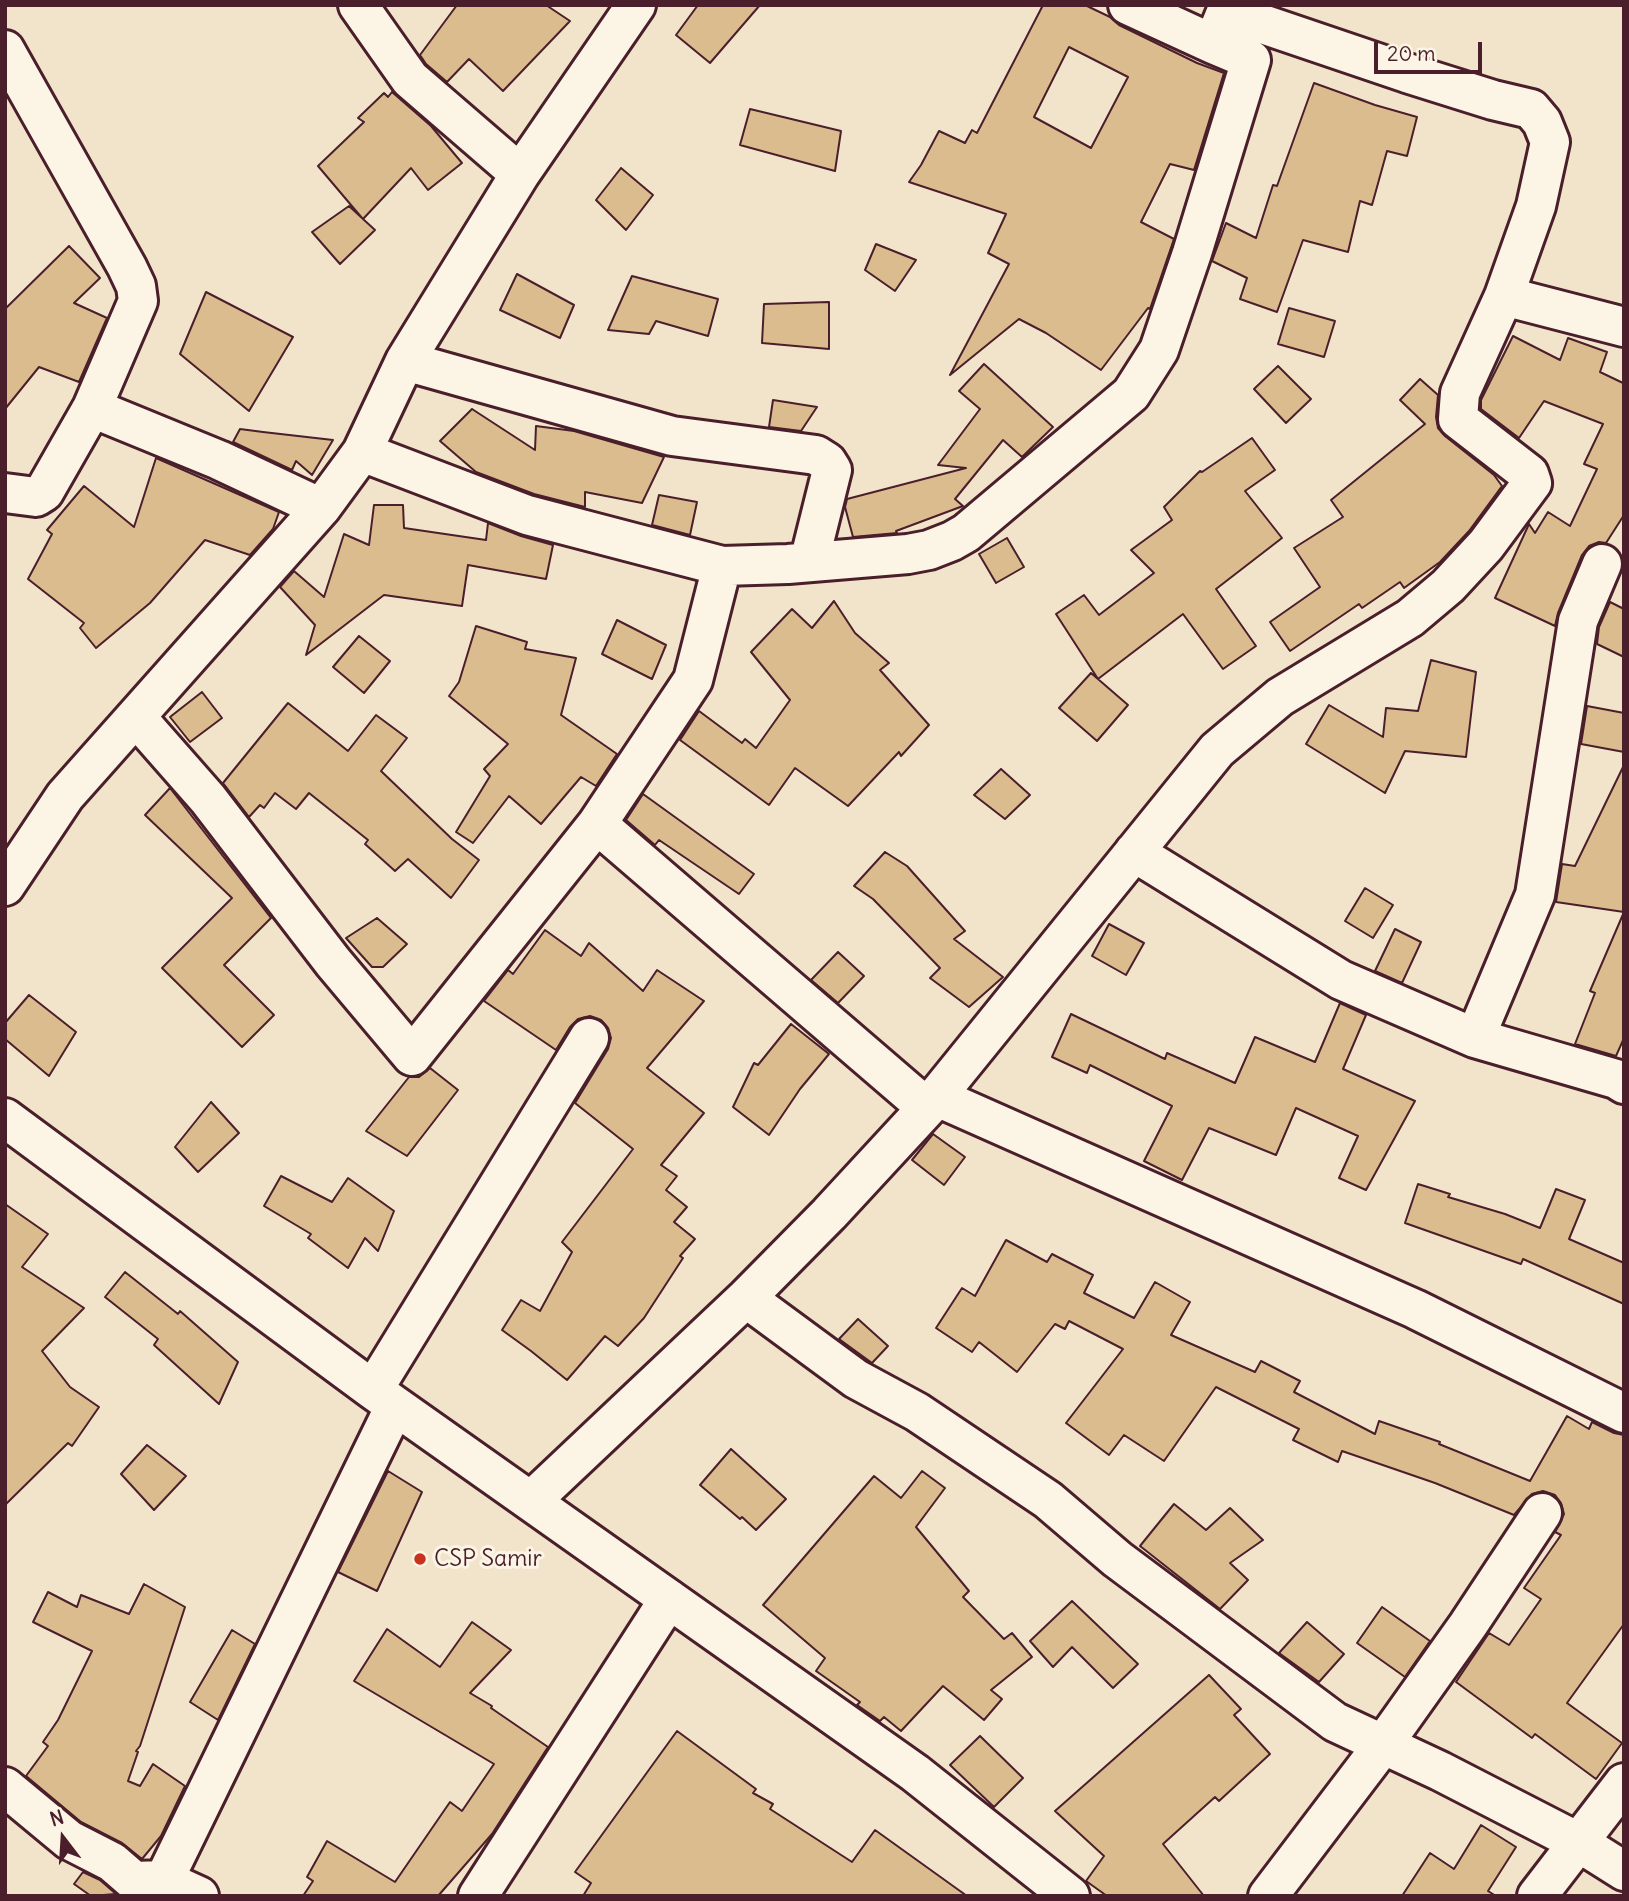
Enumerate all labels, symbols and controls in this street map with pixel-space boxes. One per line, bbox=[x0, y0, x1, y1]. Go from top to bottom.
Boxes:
scale bar bbox=[1377, 28, 1486, 72]
text: 20 m bbox=[1387, 40, 1436, 67]
place label: CSP Samir bbox=[434, 1545, 542, 1573]
marker: CSP Samir bbox=[412, 1551, 428, 1567]
north arrow bbox=[28, 1803, 98, 1873]
text: N bbox=[47, 1805, 67, 1831]

